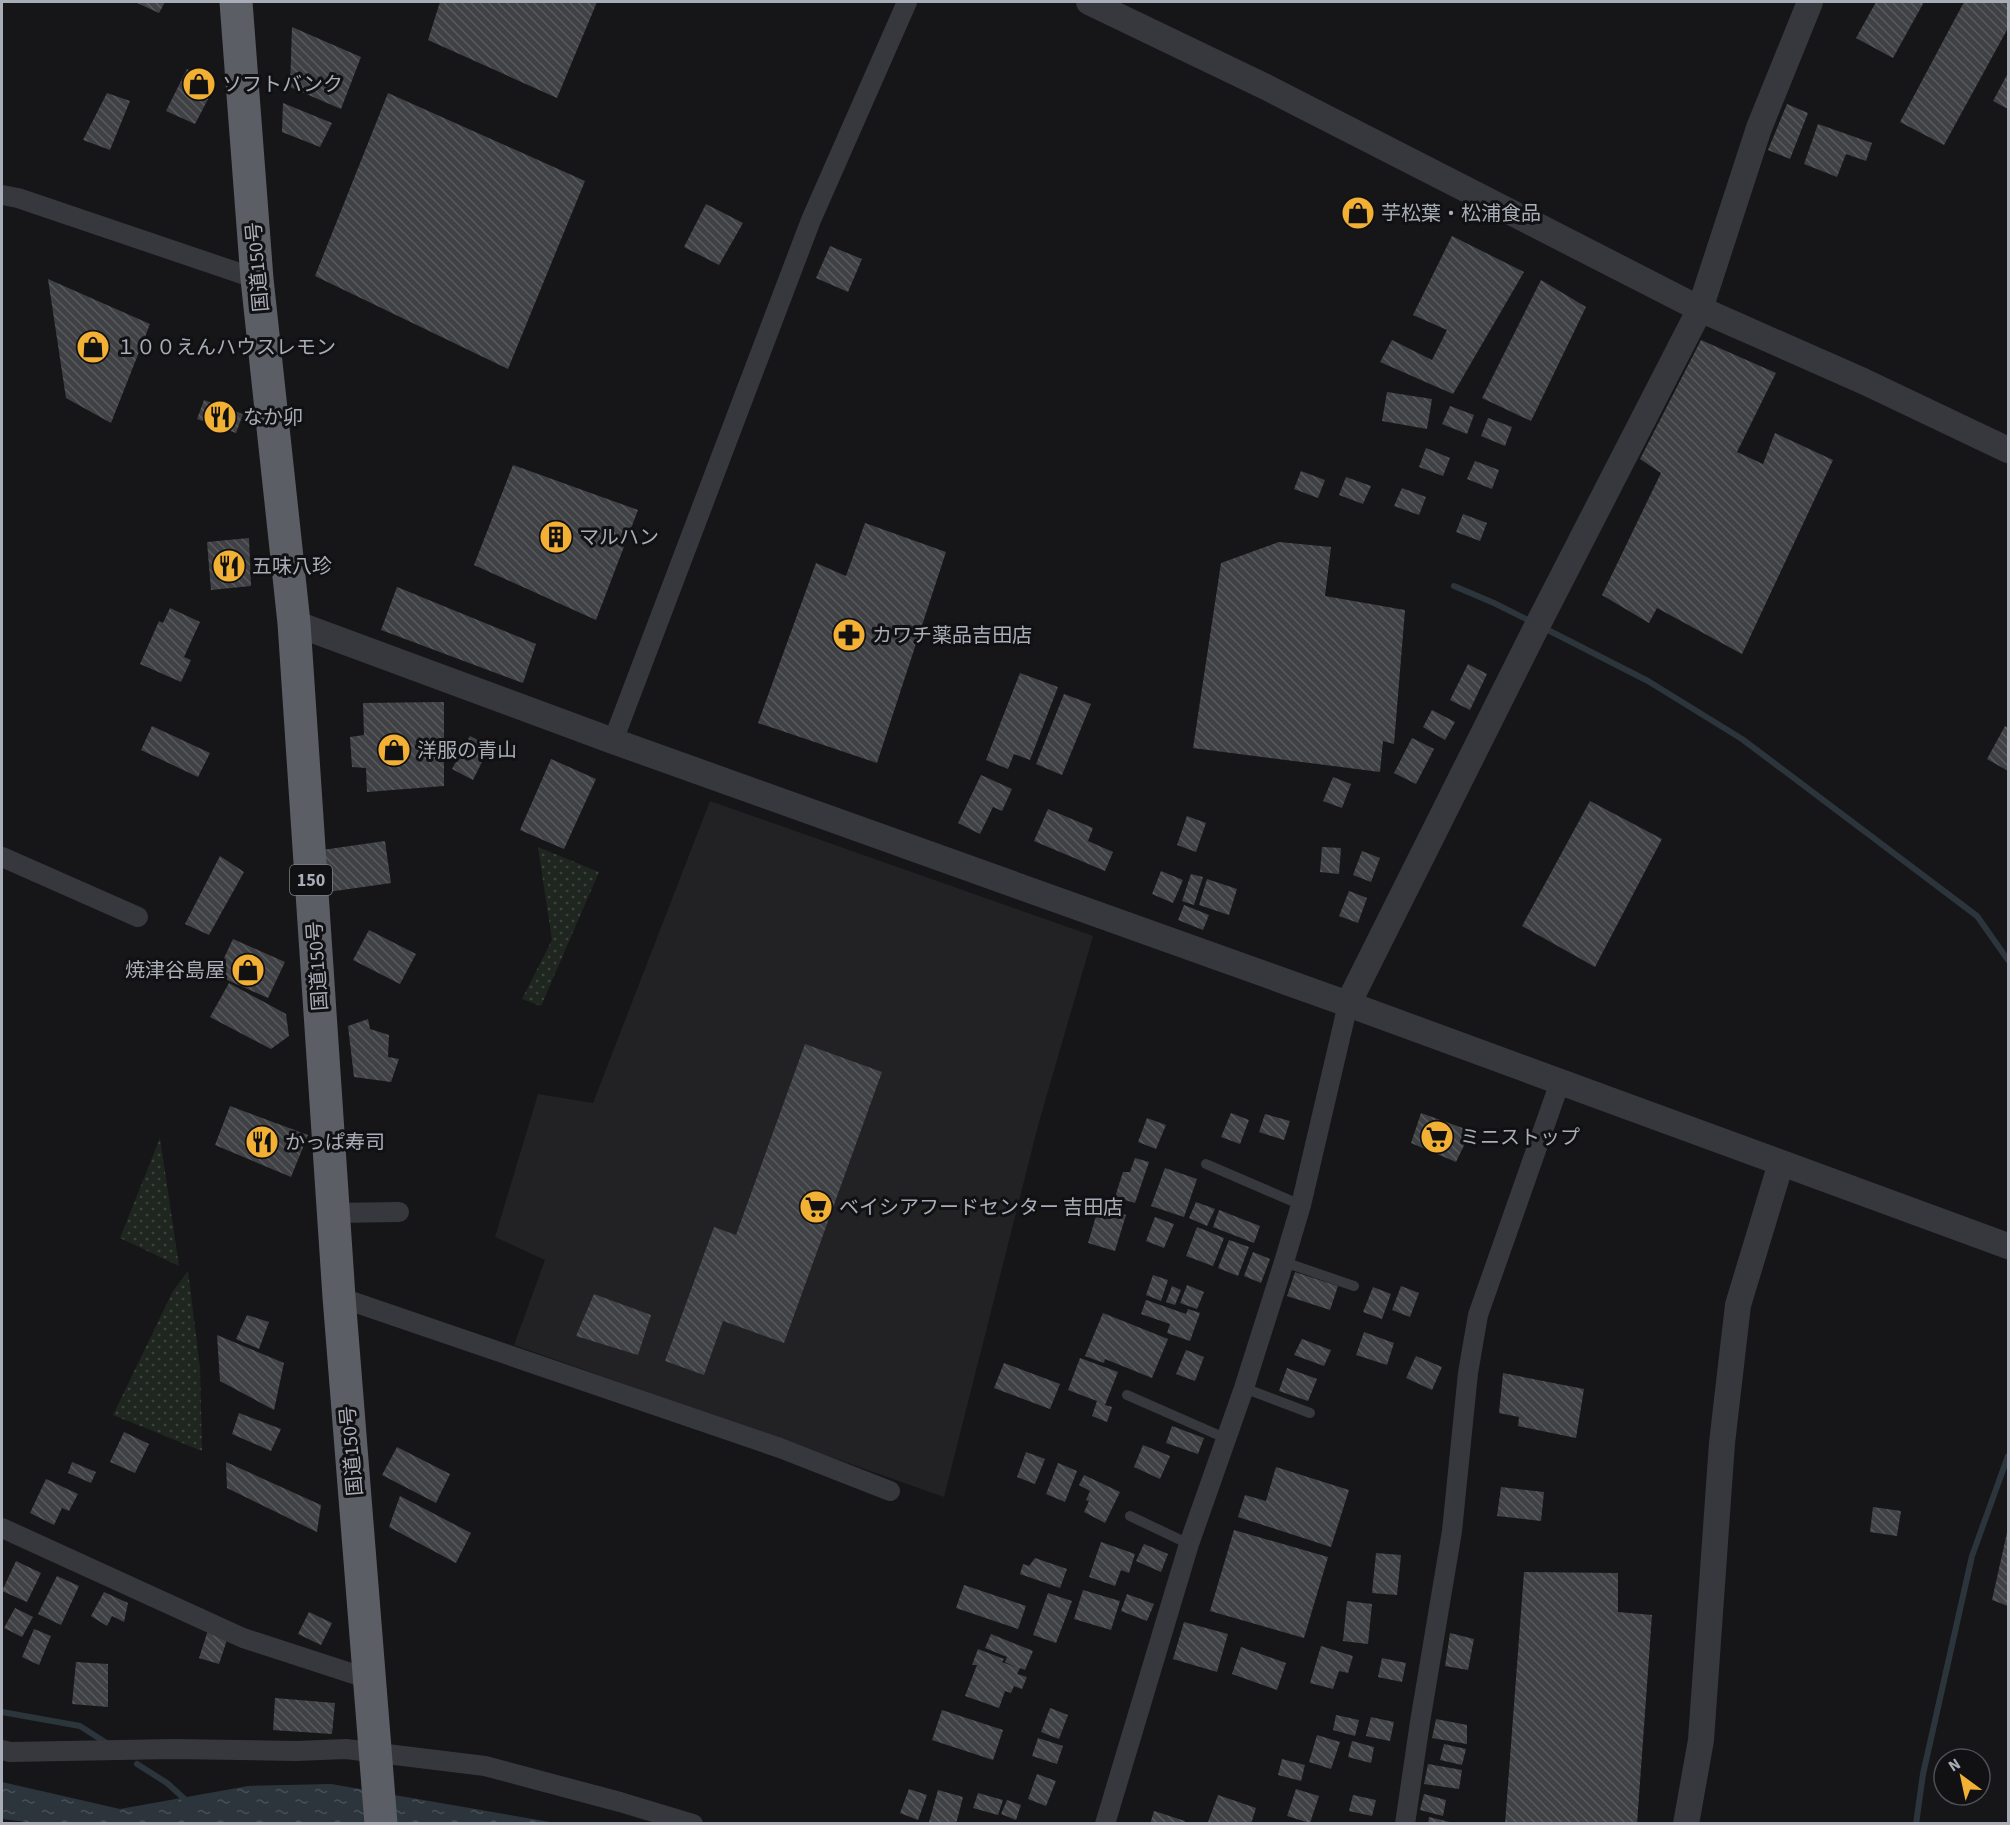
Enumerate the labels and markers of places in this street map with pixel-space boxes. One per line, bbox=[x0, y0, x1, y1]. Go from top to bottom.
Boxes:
shop icon: ソフトバンク bbox=[181, 66, 217, 102]
place label: ソフトバンク bbox=[222, 71, 343, 99]
shop icon: 芋松葉・松浦食品 bbox=[1340, 195, 1376, 231]
place label: 芋松葉・松浦食品 bbox=[1381, 200, 1541, 228]
shop icon: １００えんハウスレモン bbox=[75, 329, 111, 365]
place label: １００えんハウスレモン bbox=[116, 334, 336, 362]
restaurant icon: なか卯 bbox=[202, 399, 238, 435]
place label: なか卯 bbox=[243, 404, 303, 432]
building icon: マルハン bbox=[538, 519, 574, 555]
place label: マルハン bbox=[579, 524, 659, 552]
restaurant icon: 五味八珍 bbox=[211, 548, 247, 584]
place label: 五味八珍 bbox=[252, 553, 332, 581]
pharmacy icon: カワチ薬品吉田店 bbox=[831, 617, 867, 653]
place label: カワチ薬品吉田店 bbox=[872, 622, 1032, 650]
shop icon: 洋服の青山 bbox=[376, 732, 412, 768]
place label: 洋服の青山 bbox=[417, 737, 517, 765]
shop icon: 焼津谷島屋 bbox=[230, 952, 266, 988]
place label: 焼津谷島屋 bbox=[125, 957, 225, 985]
supermarket icon: ミニストップ bbox=[1419, 1119, 1455, 1155]
restaurant icon: かっぱ寿司 bbox=[244, 1124, 280, 1160]
place label: ミニストップ bbox=[1460, 1124, 1580, 1152]
place label: かっぱ寿司 bbox=[285, 1129, 385, 1157]
supermarket icon: ベイシアフードセンター 吉田店 bbox=[798, 1189, 834, 1225]
place label: ベイシアフードセンター 吉田店 bbox=[839, 1194, 1123, 1222]

